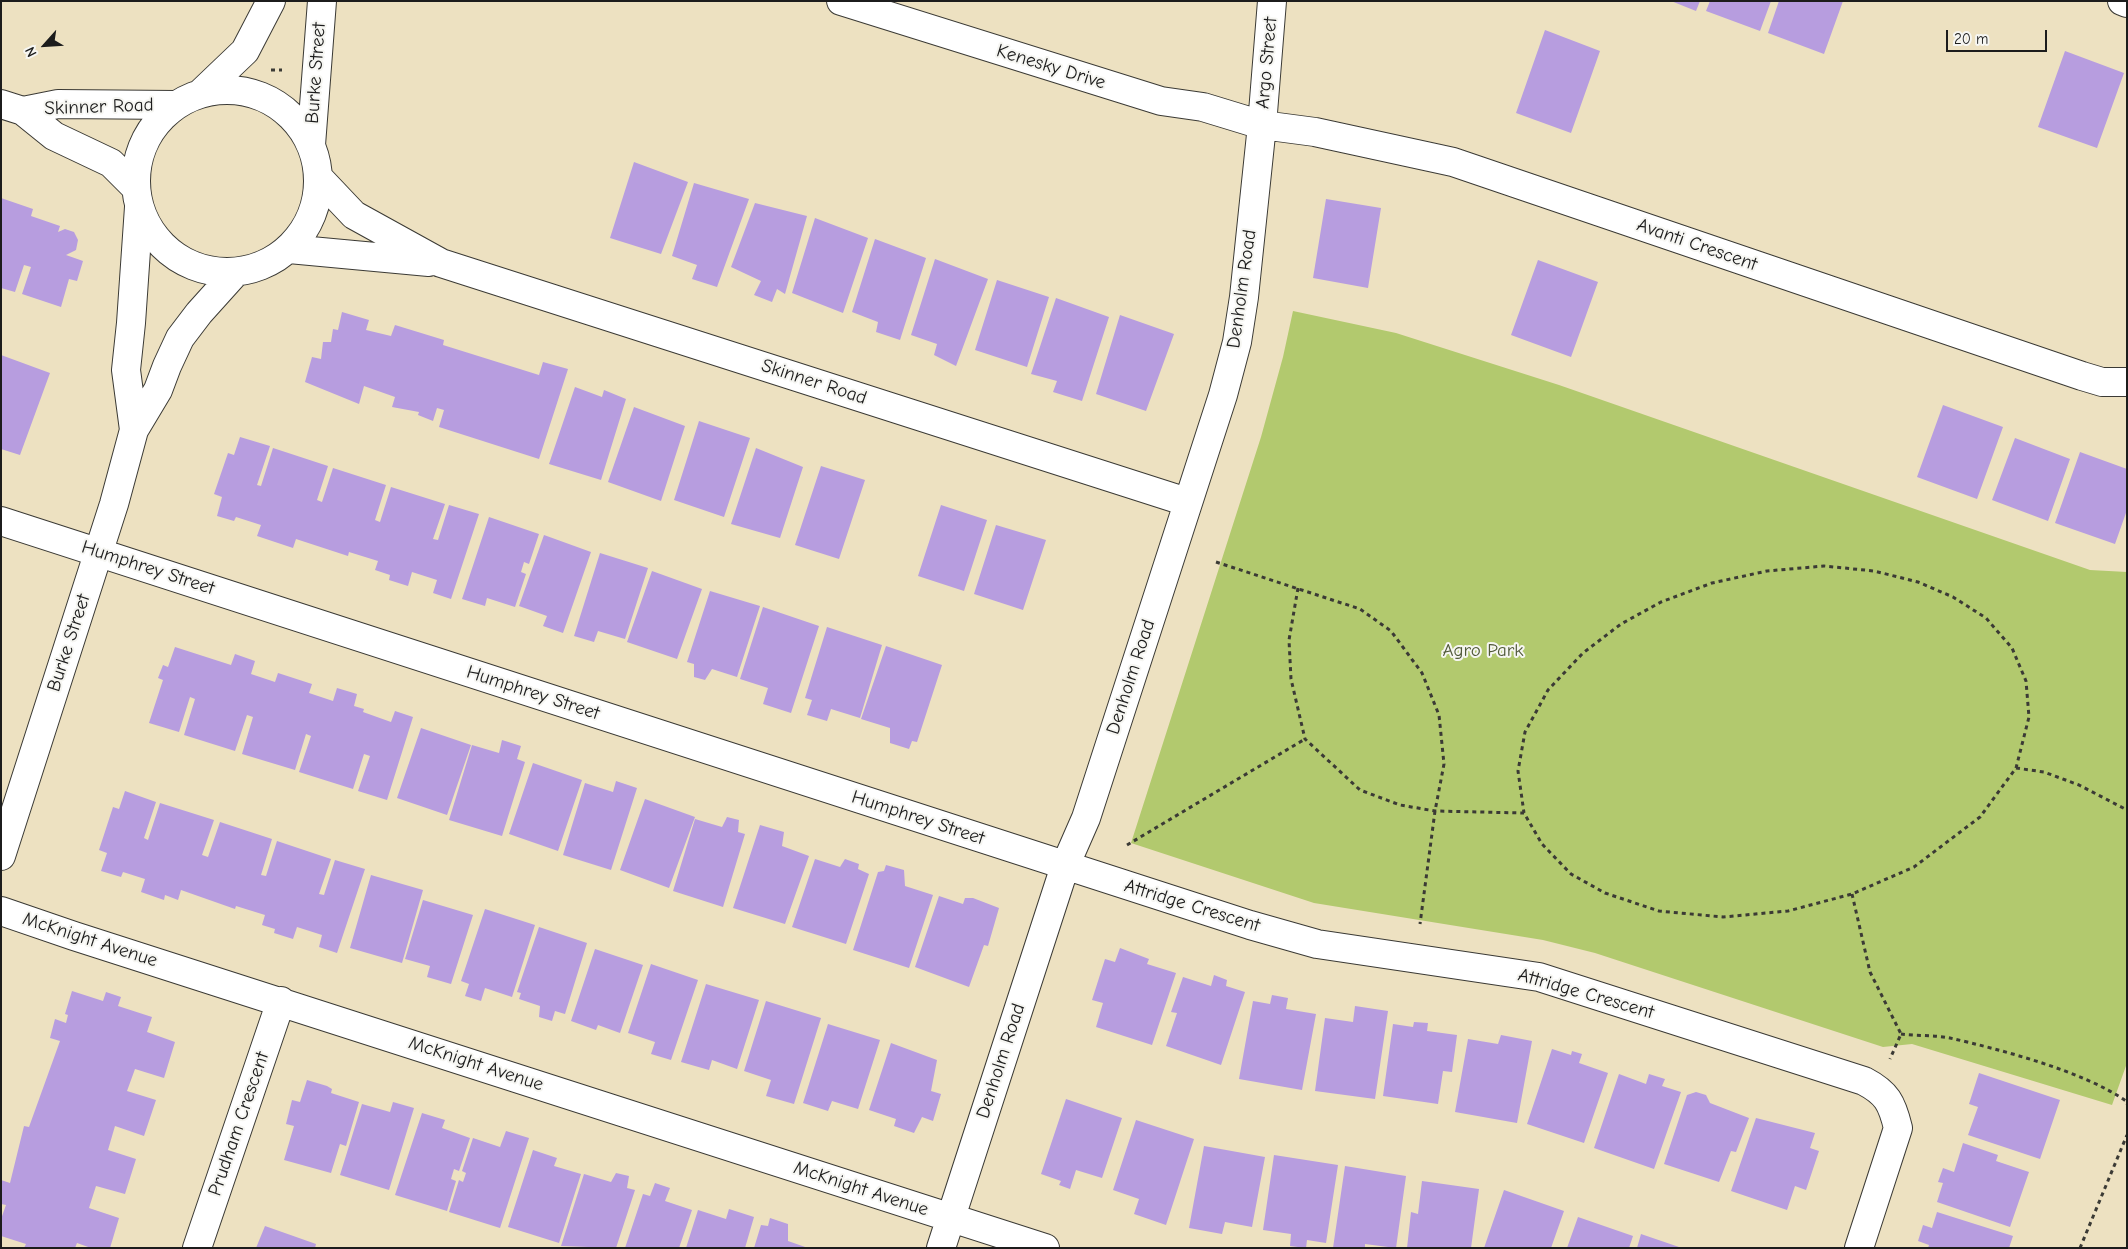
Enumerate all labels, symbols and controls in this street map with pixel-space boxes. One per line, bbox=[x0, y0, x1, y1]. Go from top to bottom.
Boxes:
street label: Argo Street bbox=[1252, 16, 1282, 110]
north arrow bbox=[20, 20, 70, 70]
scale bar bbox=[1948, 20, 2049, 52]
street label: Burke Street bbox=[301, 22, 331, 124]
text: 20 m bbox=[1954, 30, 1988, 48]
street label: Kenesky Drive bbox=[994, 40, 1108, 94]
text: N bbox=[21, 44, 41, 60]
street label: Skinner Road bbox=[44, 94, 154, 120]
street label: Avanti Crescent bbox=[1634, 214, 1760, 276]
street label: Denholm Road bbox=[1222, 228, 1262, 350]
street label: Skinner Road bbox=[758, 354, 870, 410]
street label: Humphrey Street bbox=[79, 536, 217, 600]
street label: Burke Street bbox=[43, 591, 95, 695]
street label: Denholm Road bbox=[1102, 617, 1160, 737]
park label: Agro Park bbox=[1442, 640, 1524, 662]
street label: Humphrey Street bbox=[464, 661, 602, 725]
street label: Humphrey Street bbox=[849, 786, 987, 850]
street label: Attridge Crescent bbox=[1121, 875, 1263, 937]
street label: McKnight Avenue bbox=[20, 907, 160, 973]
street label: Attridge Crescent bbox=[1515, 964, 1657, 1024]
street label: Denholm Road bbox=[972, 1001, 1030, 1121]
street label: McKnight Avenue bbox=[406, 1031, 546, 1097]
street label: Prudham Crescent bbox=[204, 1049, 274, 1199]
street label: McKnight Avenue bbox=[791, 1156, 931, 1222]

